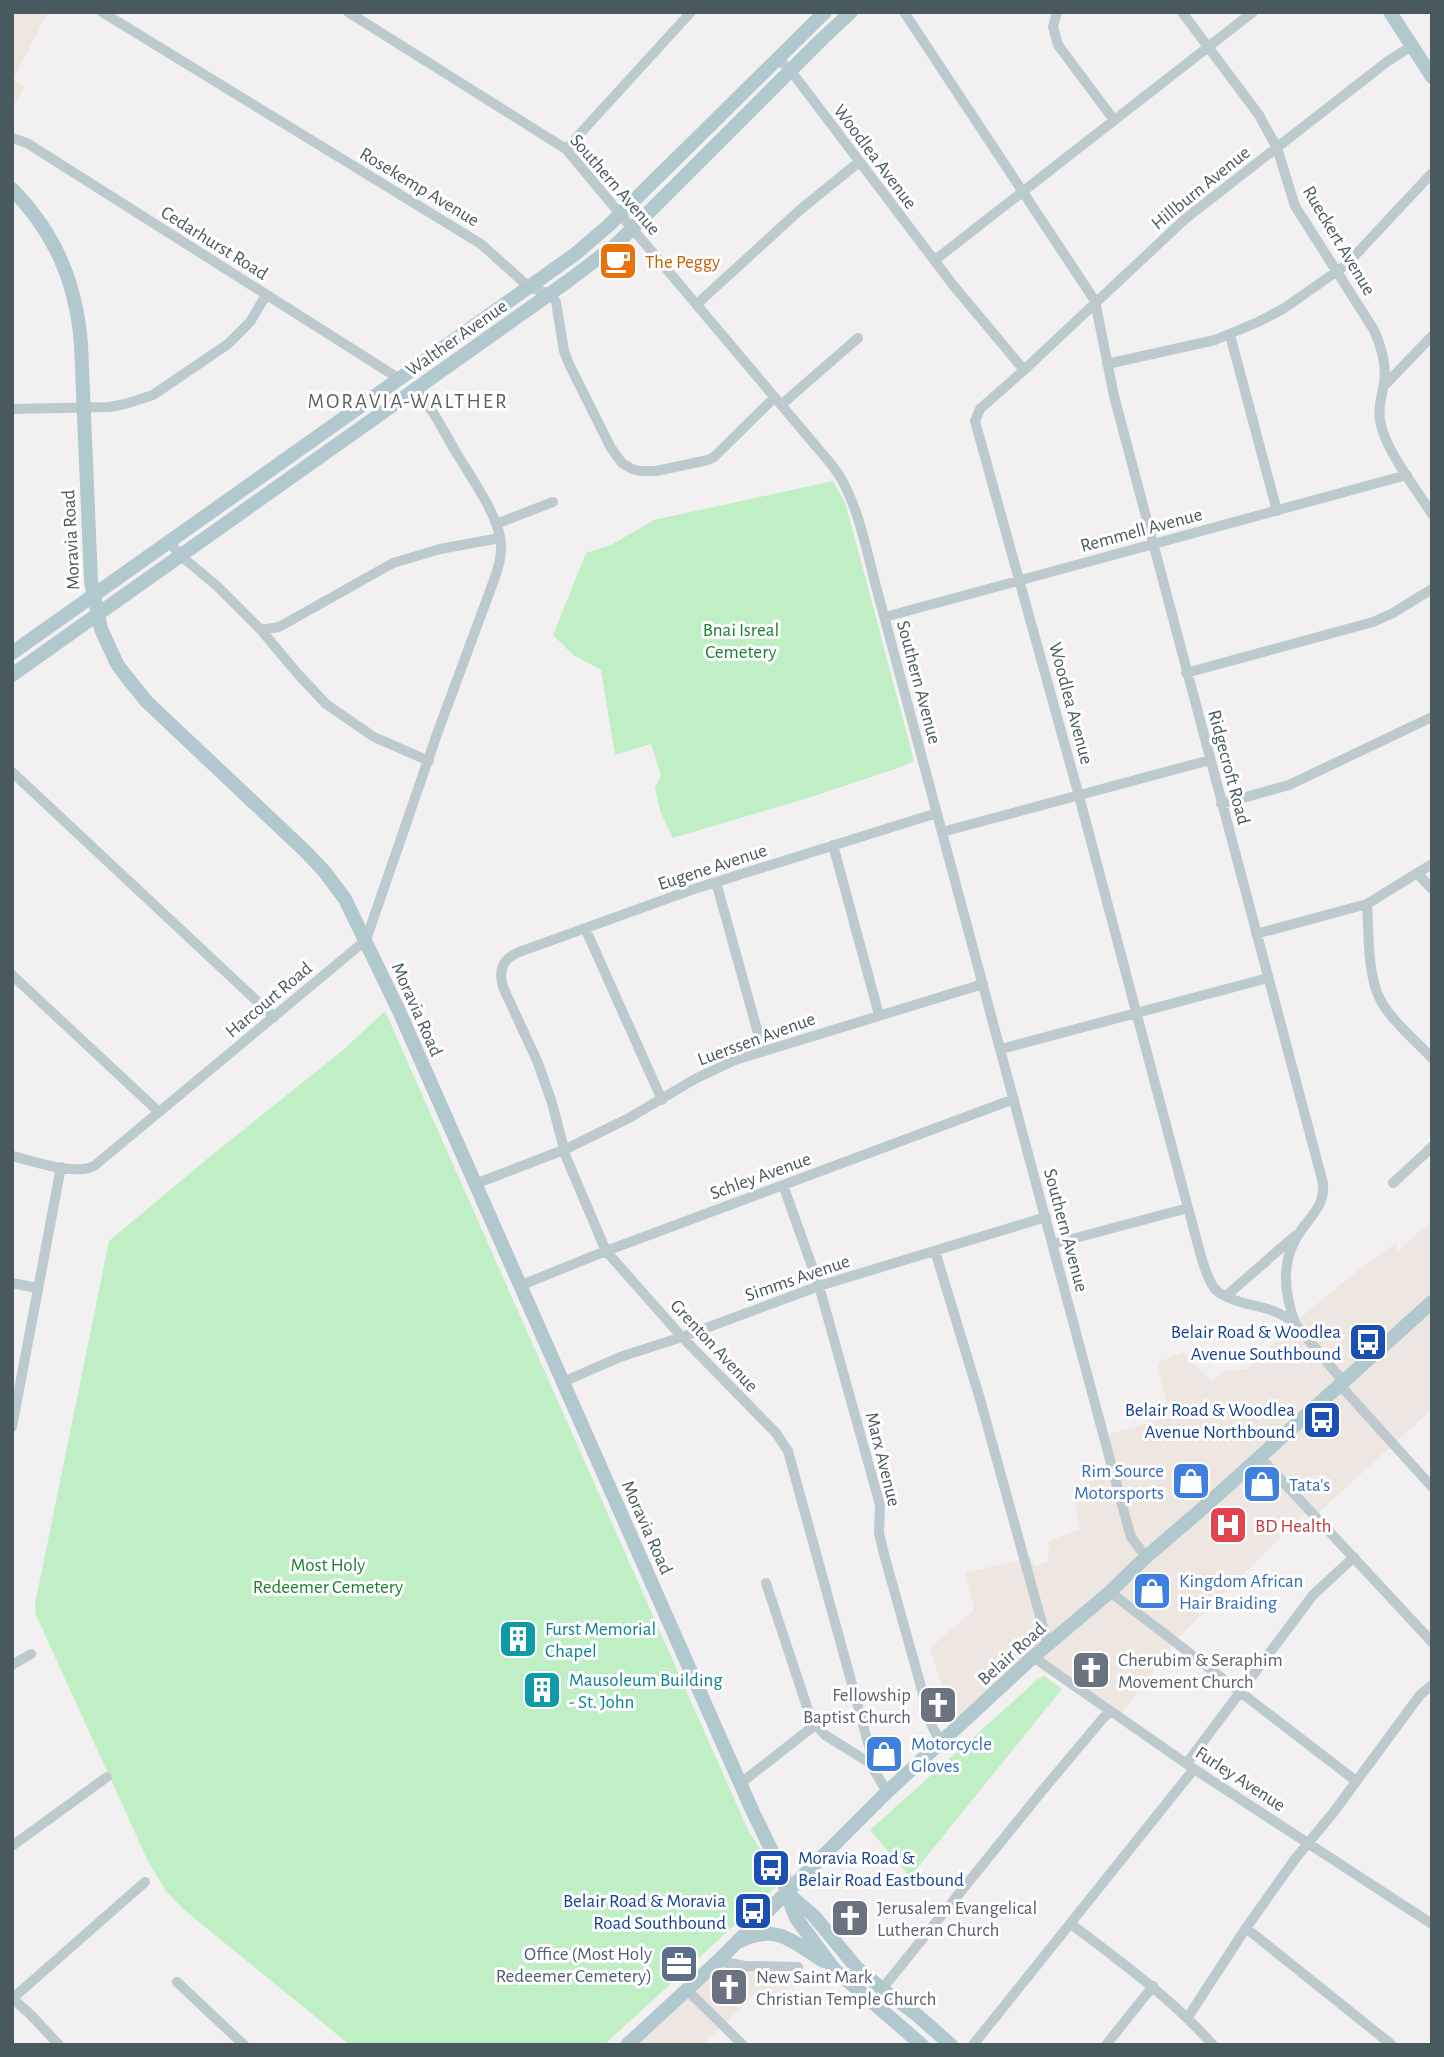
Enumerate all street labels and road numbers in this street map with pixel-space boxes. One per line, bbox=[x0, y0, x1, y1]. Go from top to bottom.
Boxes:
street label: Woodlea Avenue bbox=[829, 101, 920, 213]
street label: Southern Avenue bbox=[566, 131, 664, 239]
street label: Hillburn Avenue bbox=[1148, 143, 1254, 234]
street label: Rosekemp Avenue bbox=[356, 144, 482, 230]
street label: Rueckert Avenue bbox=[1299, 183, 1379, 299]
street label: Cedarhurst Road bbox=[157, 203, 271, 284]
street label: Walther Avenue bbox=[403, 296, 511, 380]
street label: Moravia Road bbox=[59, 489, 84, 591]
street label: Remmell Avenue bbox=[1078, 505, 1204, 556]
street label: Southern Avenue bbox=[893, 619, 944, 746]
street label: Woodlea Avenue bbox=[1045, 640, 1096, 766]
street label: Ridgecroft Road bbox=[1204, 708, 1253, 827]
street label: Eugene Avenue bbox=[656, 841, 769, 894]
street label: Harcourt Road bbox=[222, 959, 316, 1042]
street label: Moravia Road bbox=[387, 960, 446, 1060]
street label: Luerssen Avenue bbox=[695, 1009, 818, 1069]
street label: Schley Avenue bbox=[708, 1149, 814, 1203]
street label: Southern Avenue bbox=[1040, 1167, 1091, 1294]
street label: Simms Avenue bbox=[743, 1252, 852, 1305]
street label: Grenton Avenue bbox=[666, 1296, 761, 1396]
street label: Marx Avenue bbox=[862, 1410, 903, 1508]
street label: Moravia Road bbox=[617, 1478, 676, 1578]
street label: Belair Road bbox=[974, 1619, 1050, 1689]
street label: Furley Avenue bbox=[1192, 1743, 1289, 1815]

